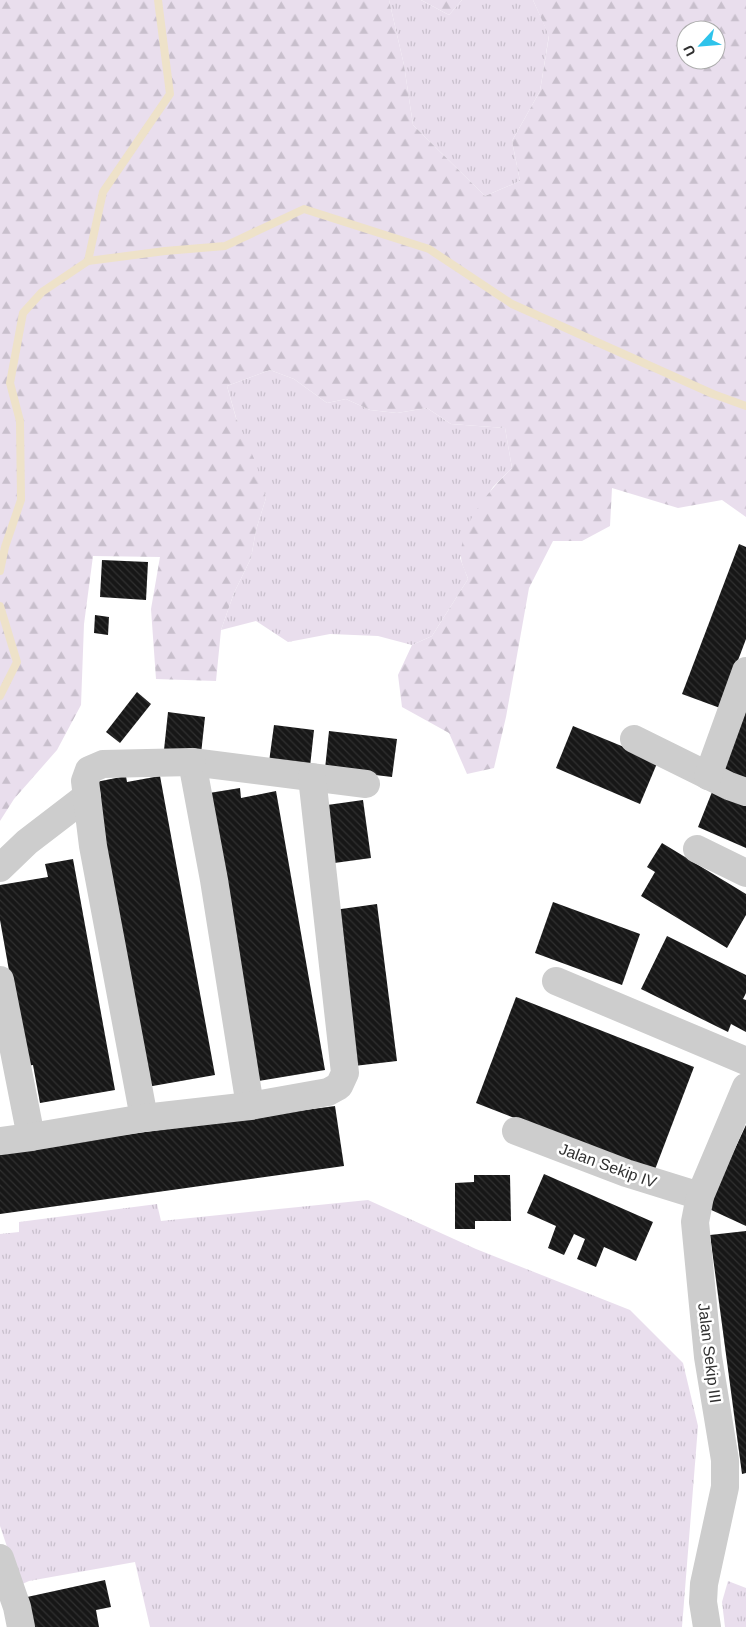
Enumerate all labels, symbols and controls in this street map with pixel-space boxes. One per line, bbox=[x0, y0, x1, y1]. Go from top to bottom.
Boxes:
north arrow bbox=[676, 20, 726, 70]
text: U bbox=[680, 43, 699, 59]
street label: Jalan Sekip IV bbox=[557, 1140, 659, 1191]
street label: Jalan Sekip III bbox=[695, 1302, 724, 1404]

